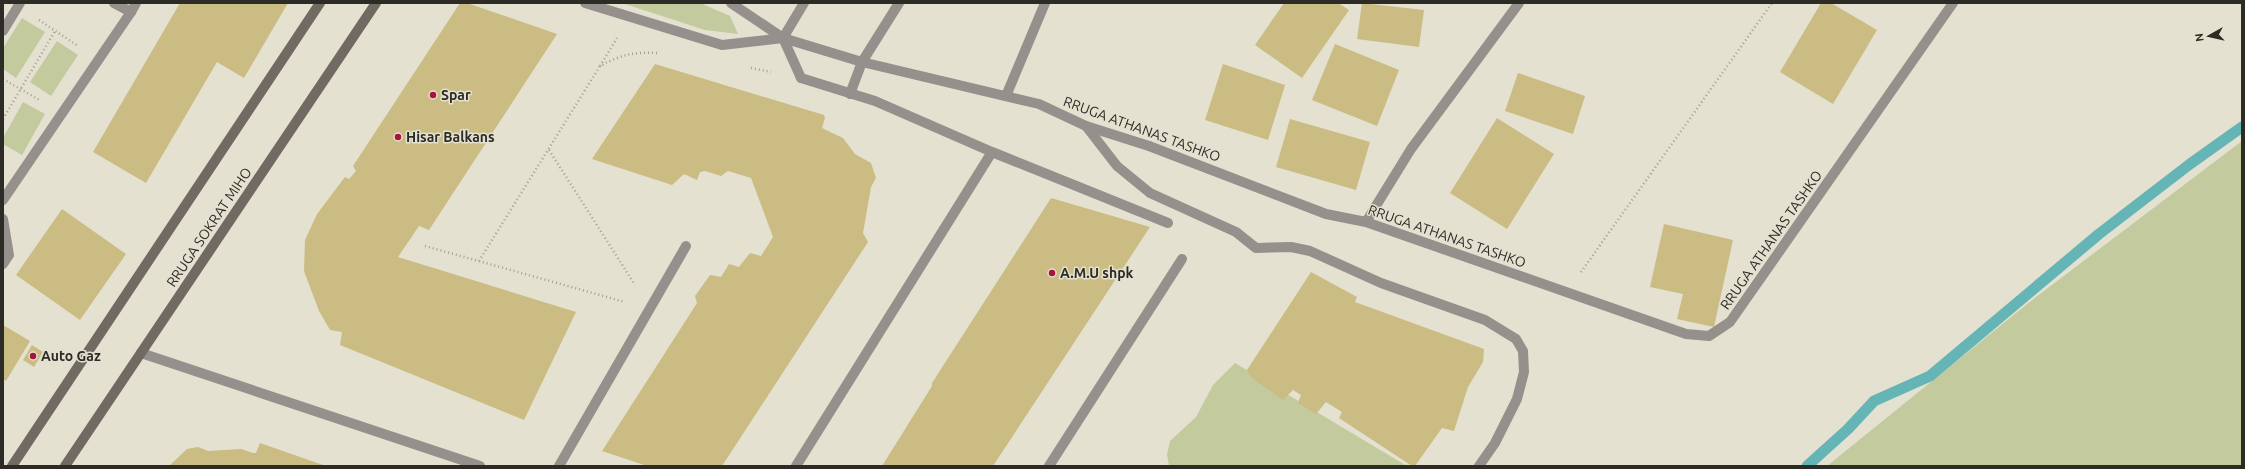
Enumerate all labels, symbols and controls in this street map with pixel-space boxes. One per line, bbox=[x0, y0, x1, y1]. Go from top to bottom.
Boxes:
north arrow bbox=[2189, 16, 2229, 56]
text: N bbox=[2193, 32, 2206, 42]
place label: Spar bbox=[441, 87, 471, 103]
marker: Spar bbox=[428, 90, 438, 100]
street label: RRUGA ATHANAS TASHKO bbox=[1061, 93, 1223, 165]
place label: Hisar Balkans bbox=[406, 129, 495, 145]
marker: Hisar Balkans bbox=[393, 132, 403, 142]
street label: RRUGA SOKRAT MIHO bbox=[163, 164, 255, 290]
street label: RRUGA ATHANAS TASHKO bbox=[1717, 167, 1825, 313]
street label: RRUGA ATHANAS TASHKO bbox=[1366, 201, 1528, 271]
place label: A.M.U shpk bbox=[1060, 265, 1134, 281]
marker: A.M.U shpk bbox=[1047, 268, 1057, 278]
place label: Auto Gaz bbox=[41, 348, 101, 364]
marker: Auto Gaz bbox=[28, 351, 38, 361]

